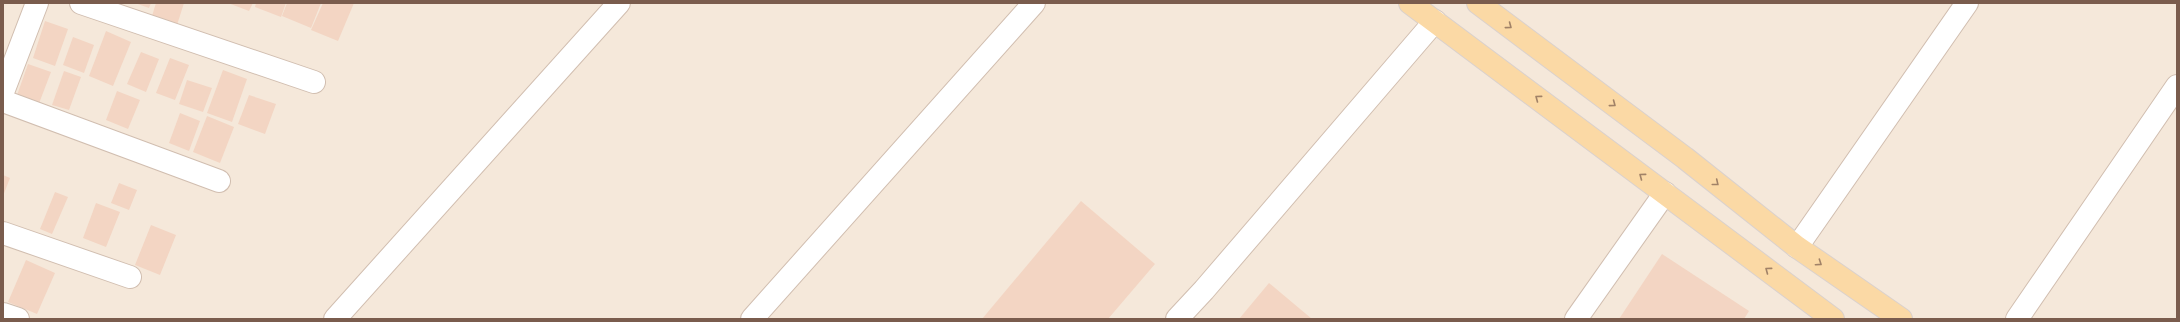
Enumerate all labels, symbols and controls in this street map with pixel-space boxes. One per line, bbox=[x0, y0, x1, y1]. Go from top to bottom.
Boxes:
one-way arrow bbox=[1504, 22, 1511, 29]
one-way arrow bbox=[1535, 96, 1542, 103]
one-way arrow bbox=[1609, 99, 1616, 107]
one-way arrow bbox=[1639, 173, 1646, 180]
one-way arrow bbox=[1712, 178, 1719, 185]
one-way arrow bbox=[1815, 258, 1822, 266]
one-way arrow bbox=[1766, 268, 1773, 275]

